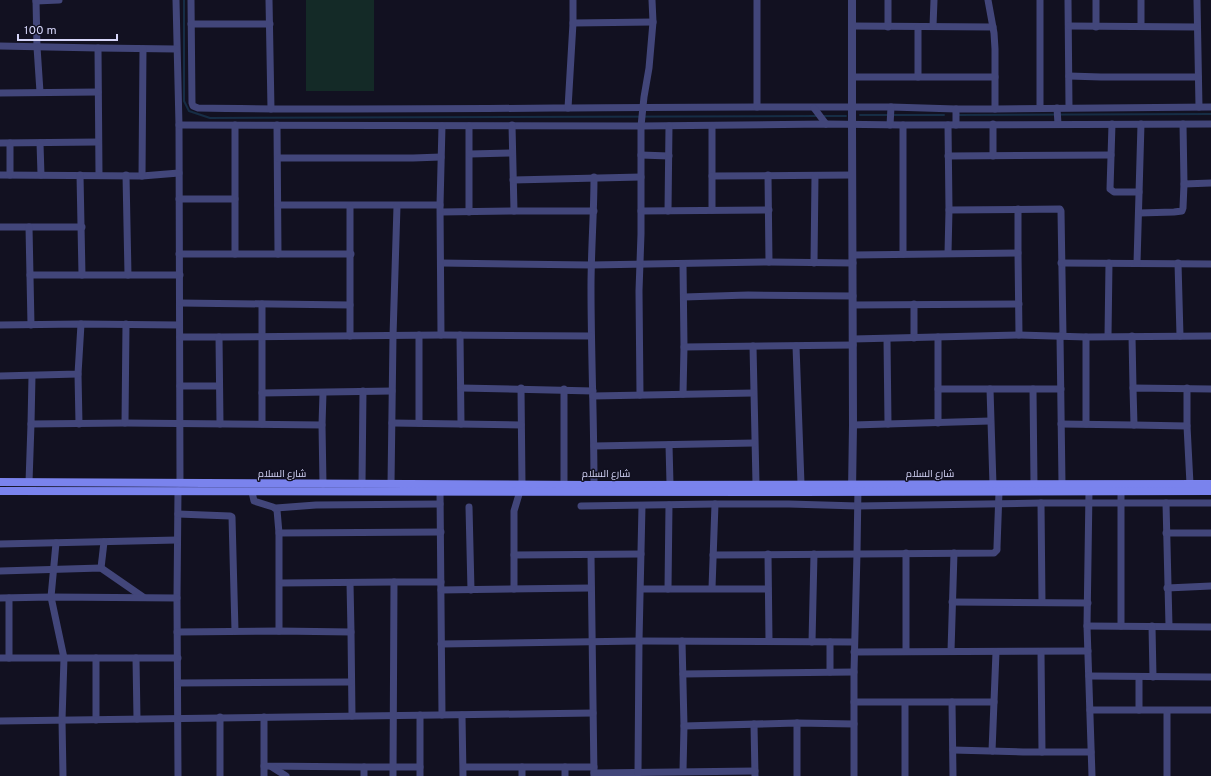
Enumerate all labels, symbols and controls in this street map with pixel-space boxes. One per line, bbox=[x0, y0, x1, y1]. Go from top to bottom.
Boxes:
scale bar bbox=[18, 16, 117, 42]
text: 100 m bbox=[24, 23, 57, 39]
street label: شارع السلام bbox=[258, 468, 306, 481]
street label: شارع السلام bbox=[582, 468, 630, 481]
street label: شارع السلام bbox=[906, 468, 954, 481]

